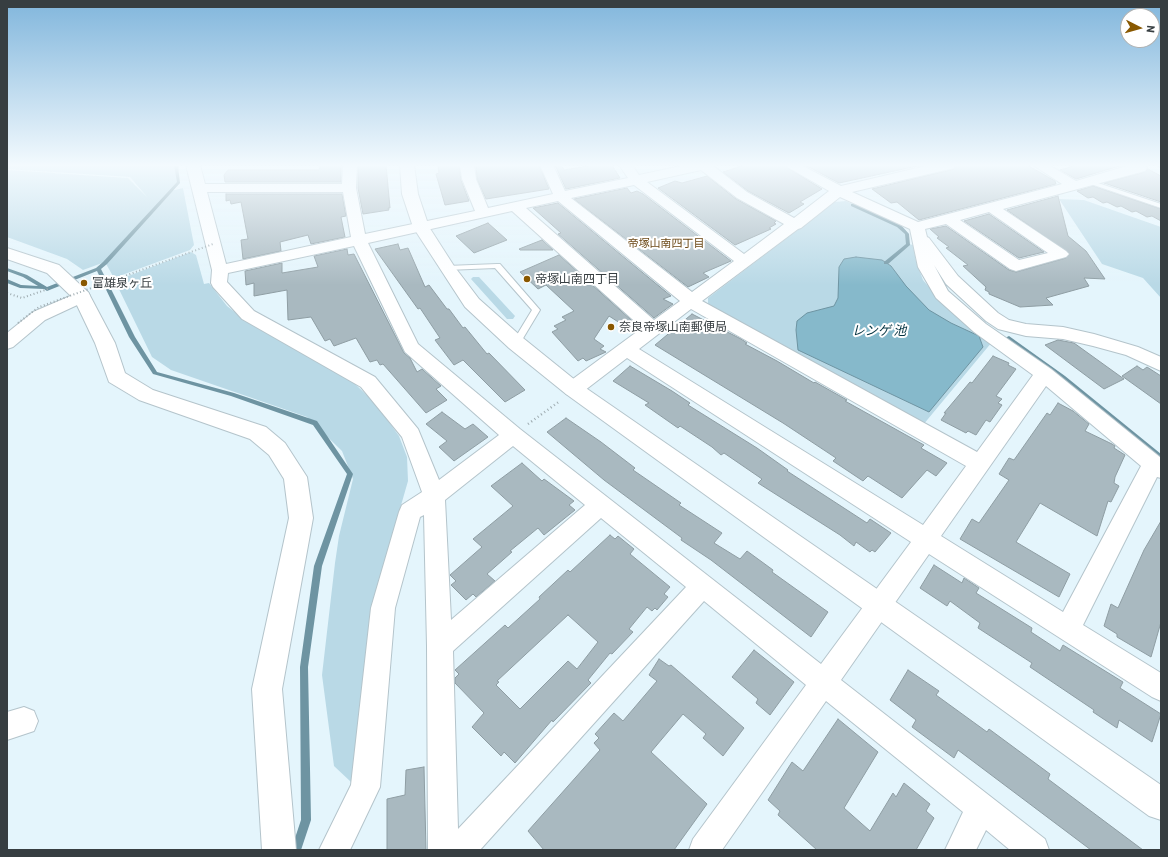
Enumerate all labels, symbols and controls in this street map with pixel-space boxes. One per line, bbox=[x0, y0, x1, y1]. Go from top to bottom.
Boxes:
north arrow bbox=[1120, 8, 1160, 48]
text: N bbox=[1145, 25, 1158, 34]
district label: 帝塚山南四丁目 bbox=[628, 236, 704, 250]
place label: 帝塚山南四丁目 bbox=[535, 272, 619, 286]
marker: 帝塚山南四丁目 bbox=[522, 274, 532, 284]
place label: 富雄泉ヶ丘 bbox=[92, 276, 152, 290]
marker: 富雄泉ヶ丘 bbox=[79, 278, 89, 288]
place label: 奈良帝塚山南郵便局 bbox=[619, 320, 727, 334]
marker: 奈良帝塚山南郵便局 bbox=[606, 322, 616, 332]
water label: レンゲ 池 bbox=[852, 323, 906, 339]

